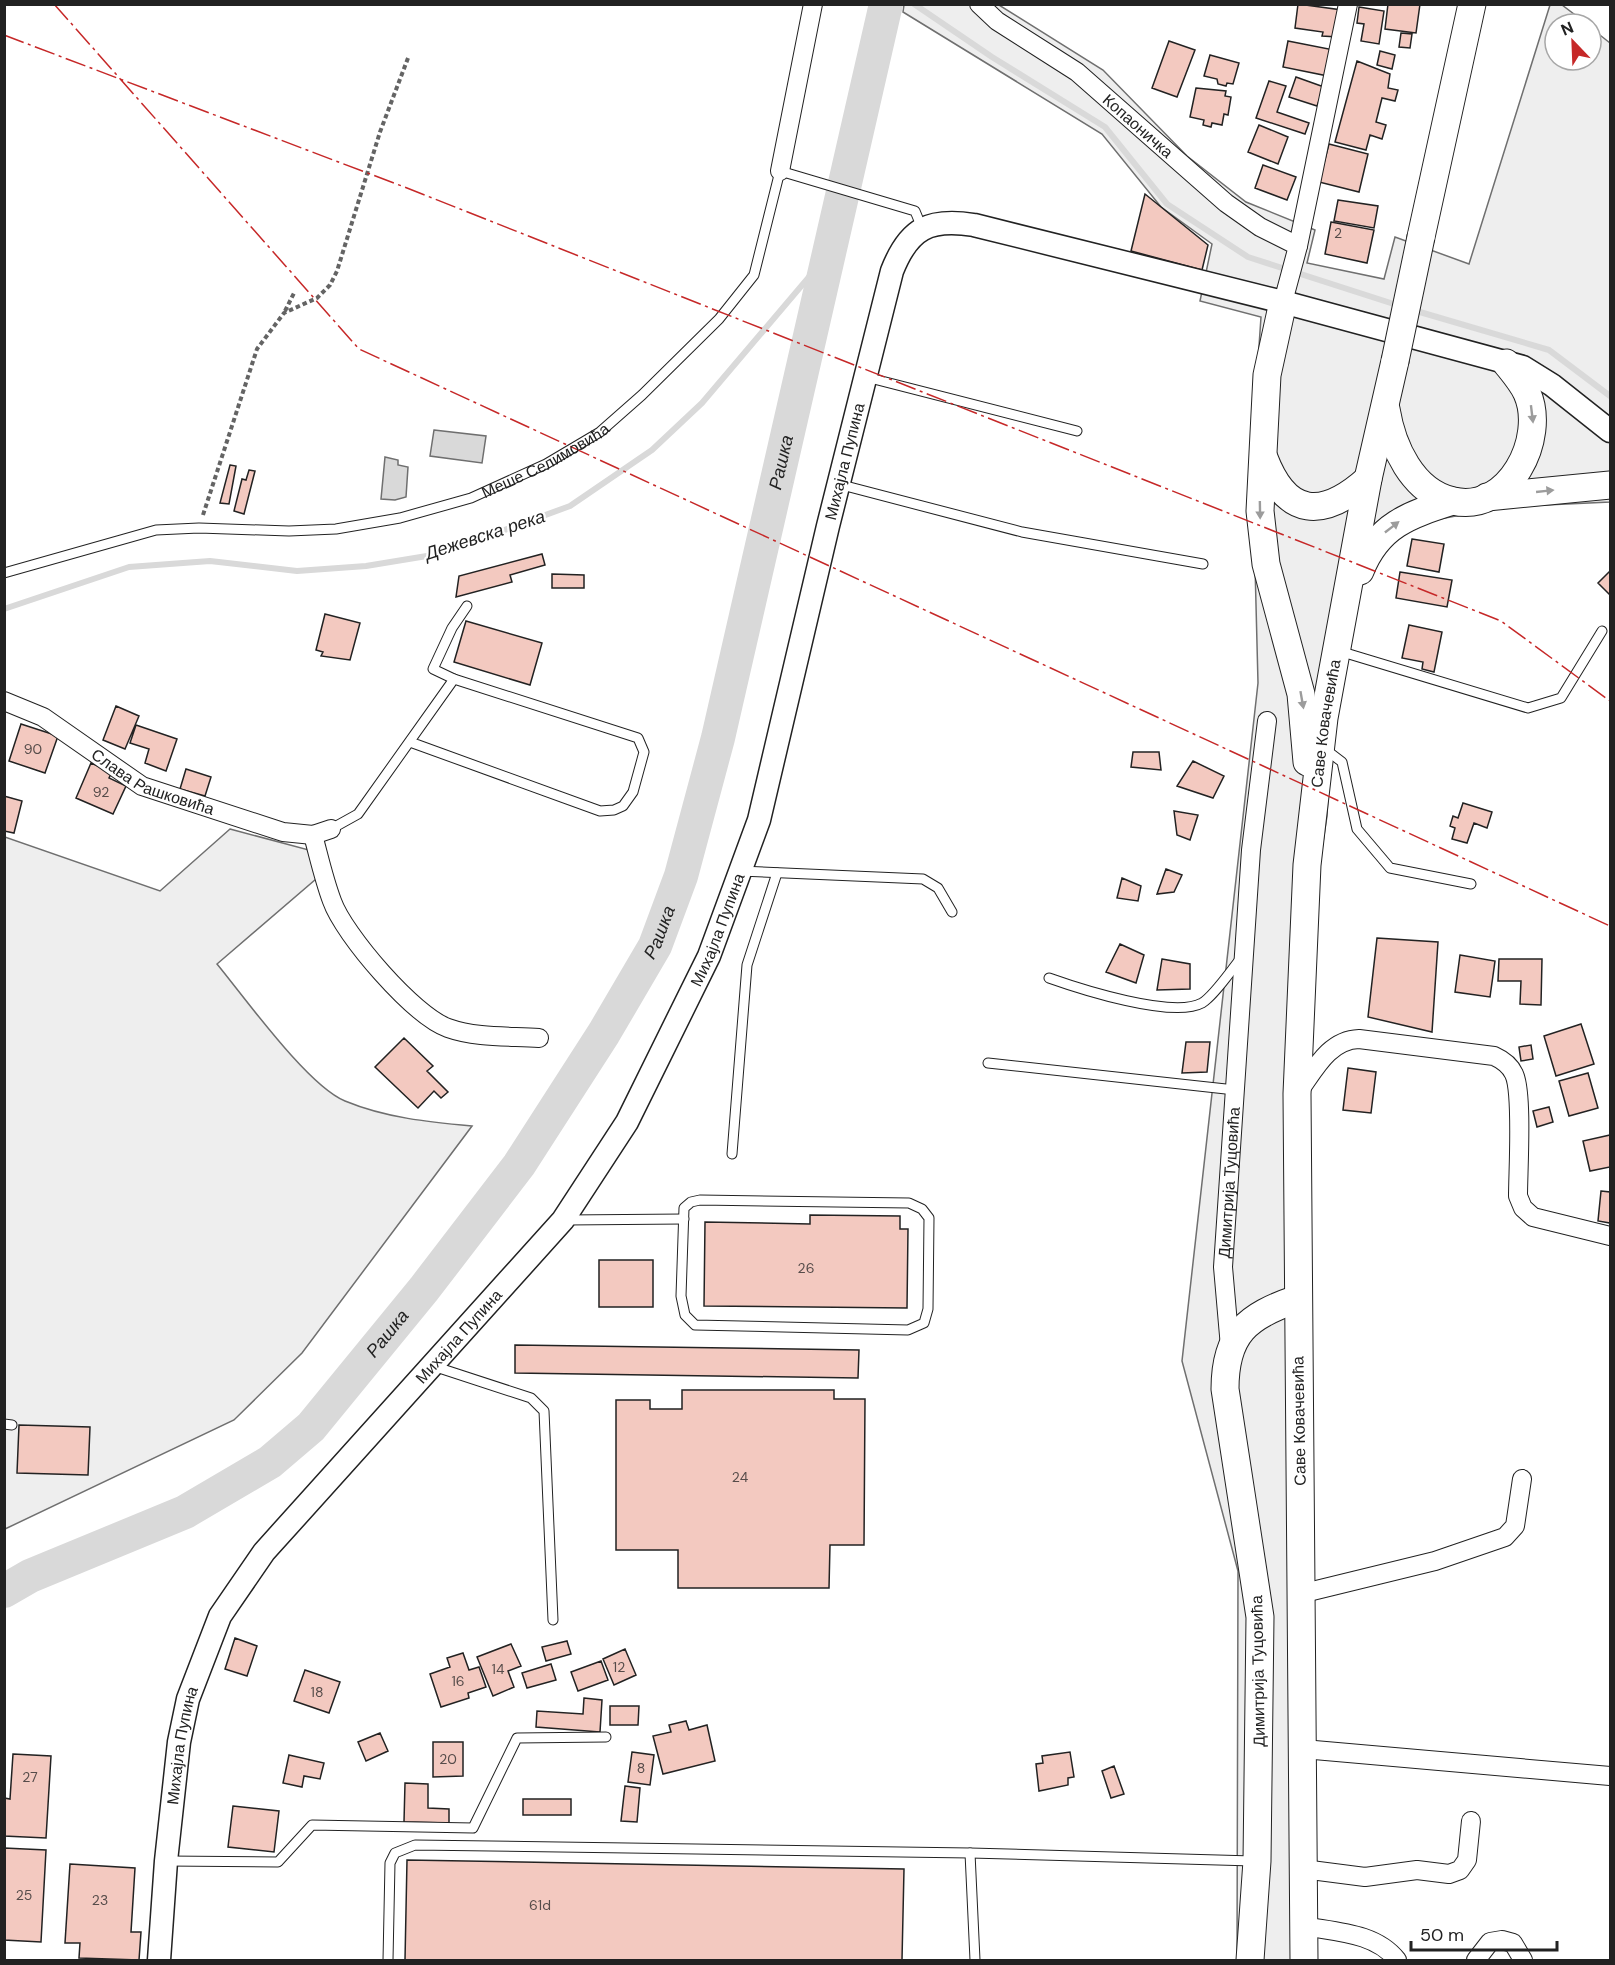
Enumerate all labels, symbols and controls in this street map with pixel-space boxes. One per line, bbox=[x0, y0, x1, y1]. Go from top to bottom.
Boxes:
north arrow bbox=[1543, 12, 1603, 72]
text: N bbox=[1558, 17, 1577, 41]
street label: Копаоничка bbox=[1098, 89, 1178, 162]
house number: 2 bbox=[1334, 224, 1342, 242]
street label: Михајла Пупина bbox=[819, 401, 869, 522]
one-way arrow bbox=[1527, 405, 1537, 424]
street label: Меше Селимовића bbox=[478, 418, 614, 502]
water label: Рашка bbox=[763, 433, 799, 492]
one-way arrow bbox=[1536, 486, 1555, 496]
one-way arrow bbox=[1256, 501, 1265, 520]
water label: Дежевска река bbox=[420, 504, 548, 566]
one-way arrow bbox=[1384, 521, 1400, 534]
street label: Саве Ковачевића bbox=[1306, 657, 1345, 789]
one-way arrow bbox=[1297, 691, 1306, 710]
house number: 90 bbox=[24, 740, 42, 758]
street label: Слава Рашковића bbox=[88, 744, 217, 819]
house number: 92 bbox=[93, 783, 109, 801]
street label: Михајла Пупина bbox=[685, 870, 749, 990]
water label: Рашка bbox=[638, 902, 681, 964]
street label: Димитрија Туцовића bbox=[1213, 1106, 1244, 1259]
house number: 26 bbox=[798, 1259, 814, 1277]
street label: Михајла Пупина bbox=[410, 1284, 506, 1388]
water label: Рашка bbox=[361, 1304, 414, 1363]
street label: Саве Ковачевића bbox=[1287, 1356, 1311, 1486]
house number: 24 bbox=[732, 1468, 749, 1486]
street label: Димитрија Туцовића bbox=[1246, 1595, 1270, 1747]
house number: 12 bbox=[613, 1658, 625, 1676]
house number: 14 bbox=[492, 1660, 505, 1678]
house number: 16 bbox=[451, 1672, 465, 1690]
street label: Михајла Пупина bbox=[162, 1683, 203, 1806]
house number: 18 bbox=[311, 1683, 323, 1701]
house number: 20 bbox=[439, 1750, 457, 1768]
house number: 8 bbox=[637, 1759, 645, 1777]
house number: 27 bbox=[22, 1768, 38, 1786]
house number: 25 bbox=[16, 1886, 32, 1904]
house number: 23 bbox=[92, 1891, 108, 1909]
house number: 61d bbox=[529, 1896, 551, 1914]
scale bar bbox=[1411, 1914, 1556, 1952]
text: 50 m bbox=[1420, 1923, 1464, 1947]

